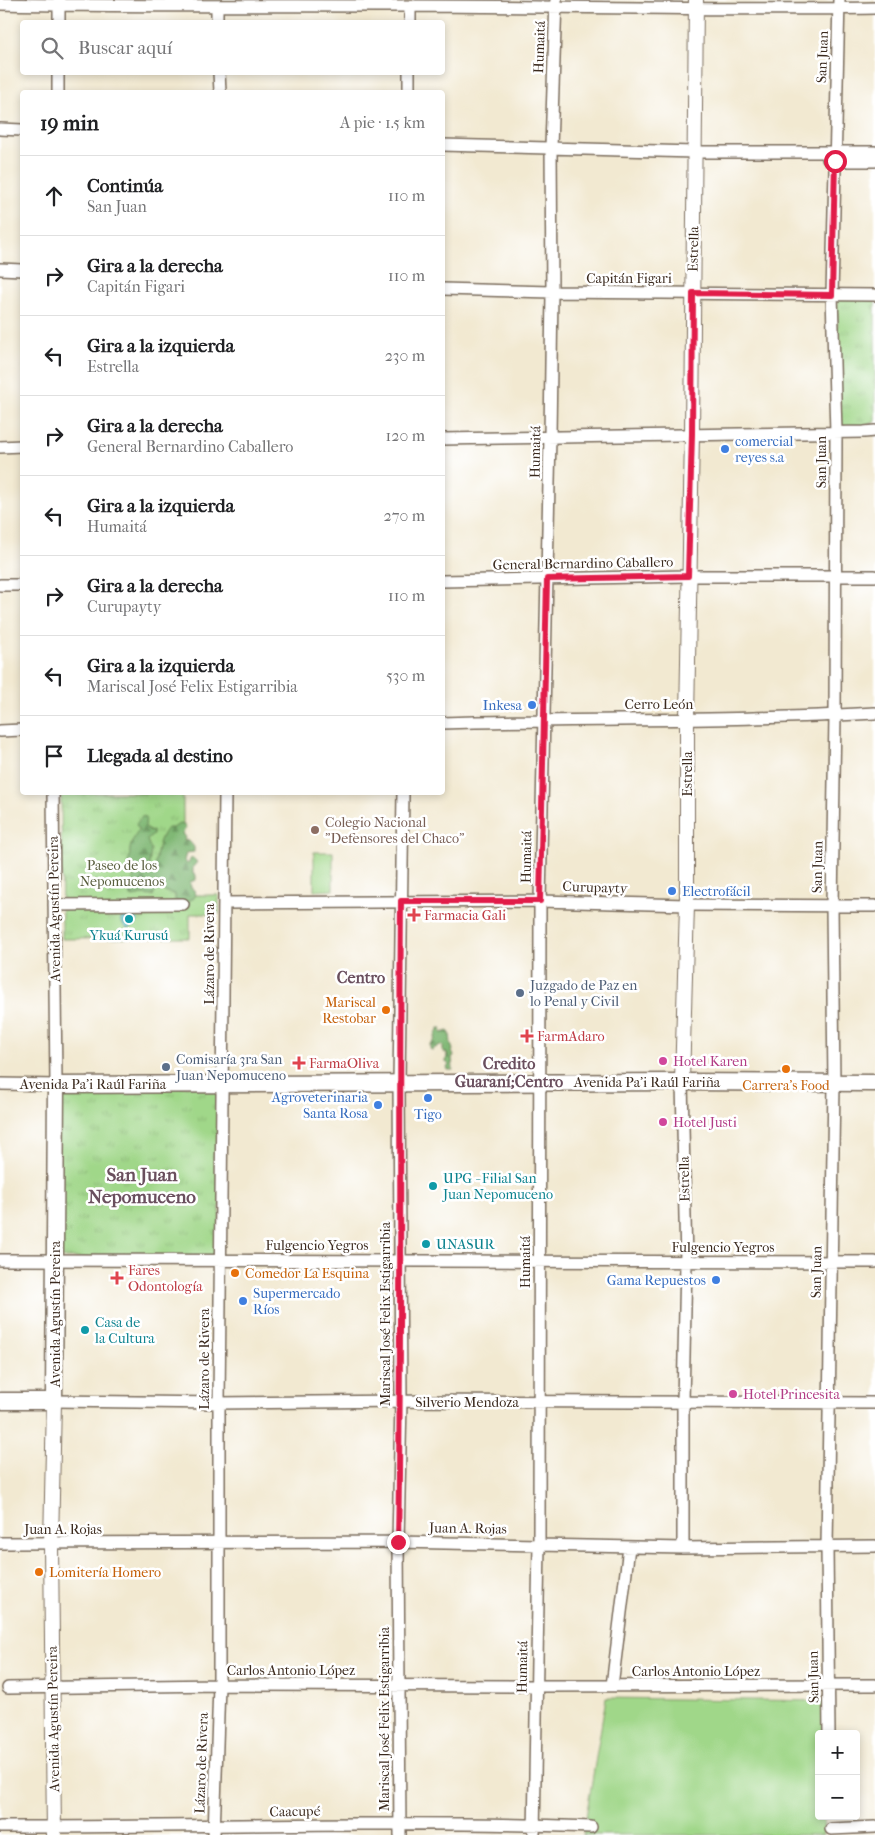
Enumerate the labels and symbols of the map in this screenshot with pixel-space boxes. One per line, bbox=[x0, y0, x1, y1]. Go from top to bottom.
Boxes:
street label: Humaitá bbox=[530, 20, 549, 74]
street label: San Juan bbox=[813, 31, 832, 83]
route start bbox=[824, 150, 847, 173]
street label: Estrella bbox=[685, 226, 702, 272]
street label: Capitán Figari bbox=[586, 270, 672, 287]
street label: Humaitá bbox=[527, 425, 544, 478]
place label: comercial reyes s.a bbox=[735, 433, 793, 466]
street label: San Juan bbox=[813, 436, 830, 488]
marker: comercial reyes s.a bbox=[719, 443, 731, 455]
street label: General Bernardino Caballero bbox=[493, 553, 673, 574]
street label: Cerro León bbox=[625, 696, 693, 713]
place label: Inkesa bbox=[483, 697, 523, 714]
marker: Inkesa bbox=[526, 699, 538, 711]
street label: Estrella bbox=[679, 751, 696, 797]
place label: Colegio Nacional "Defensores del Chaco" bbox=[325, 814, 465, 847]
marker: Colegio Nacional "Defensores del Chaco" bbox=[309, 824, 321, 836]
street label: Humaitá bbox=[518, 830, 535, 883]
street label: Avenida Agustín Pereira bbox=[45, 835, 64, 983]
street label: San Juan bbox=[809, 841, 826, 893]
park label: Paseo de los Nepomucenos bbox=[80, 857, 164, 890]
street label: Curupayty bbox=[562, 878, 628, 897]
place label: Electrofácil bbox=[682, 883, 751, 900]
marker: Electrofácil bbox=[666, 885, 678, 897]
street label: Lázaro de Rivera bbox=[201, 903, 218, 1005]
place label: Farmacia Gali bbox=[424, 907, 506, 924]
marker: Farmacia Gali bbox=[408, 909, 420, 921]
marker: Ykuá Kurusú bbox=[123, 913, 135, 925]
place label: Ykuá Kurusú bbox=[89, 927, 169, 944]
district label: Centro bbox=[337, 968, 385, 987]
place label: Juzgado de Paz en lo Penal y Civil bbox=[529, 977, 637, 1010]
marker: Juzgado de Paz en lo Penal y Civil bbox=[514, 987, 526, 999]
place label: Mariscal Restobar bbox=[322, 994, 376, 1027]
marker: Mariscal Restobar bbox=[380, 1004, 392, 1016]
place label: FarmAdaro bbox=[537, 1028, 605, 1045]
marker: FarmAdaro bbox=[521, 1030, 533, 1042]
place label: Comisaría 3ra San Juan Nepomuceno bbox=[175, 1051, 286, 1084]
place label: Hotel Karen bbox=[673, 1053, 747, 1070]
district label: Credito Guaraní;Centro bbox=[455, 1054, 563, 1091]
place label: FarmaOliva bbox=[309, 1055, 380, 1072]
marker: Hotel Karen bbox=[657, 1055, 669, 1067]
marker: FarmaOliva bbox=[293, 1057, 305, 1069]
marker: Comisaría 3ra San Juan Nepomuceno bbox=[160, 1061, 172, 1073]
marker: Carrera's Food bbox=[780, 1063, 792, 1075]
street label: Avenida Pa'i Raúl Fariña bbox=[573, 1074, 721, 1091]
street label: Avenida Pa'i Raúl Fariña bbox=[19, 1076, 167, 1093]
place label: Carrera's Food bbox=[742, 1077, 830, 1094]
place label: Agroveterinaria Santa Rosa bbox=[271, 1089, 369, 1122]
marker: Tigo bbox=[422, 1092, 434, 1104]
marker: Agroveterinaria Santa Rosa bbox=[372, 1099, 384, 1111]
place label: Tigo bbox=[414, 1106, 442, 1123]
place label: Hotel Justi bbox=[673, 1114, 737, 1131]
marker: Hotel Justi bbox=[657, 1116, 669, 1128]
street label: Estrella bbox=[676, 1155, 693, 1202]
district label: San Juan Nepomuceno bbox=[88, 1164, 196, 1208]
place label: UPG - Filial San Juan Nepomuceno bbox=[442, 1170, 553, 1203]
marker: UPG - Filial San Juan Nepomuceno bbox=[427, 1180, 439, 1192]
street label: Mariscal José Felix Estigarribia bbox=[377, 1221, 394, 1406]
street label: Humaitá bbox=[517, 1235, 534, 1288]
place label: UNASUR bbox=[436, 1236, 495, 1253]
street label: Fulgencio Yegros bbox=[266, 1237, 368, 1254]
marker: UNASUR bbox=[420, 1238, 432, 1250]
street label: Fulgencio Yegros bbox=[672, 1239, 774, 1256]
street label: Avenida Agustín Pereira bbox=[47, 1240, 64, 1388]
street label: San Juan bbox=[808, 1246, 825, 1298]
place label: Fares Odontología bbox=[128, 1262, 203, 1295]
place label: Comedor La Esquina bbox=[245, 1265, 370, 1282]
marker: Comedor La Esquina bbox=[229, 1267, 241, 1279]
marker: Fares Odontología bbox=[110, 1271, 124, 1285]
place label: Gama Repuestos bbox=[607, 1272, 706, 1289]
marker: Gama Repuestos bbox=[710, 1274, 722, 1286]
place label: Supermercado Ríos bbox=[253, 1285, 340, 1318]
marker: Supermercado Ríos bbox=[237, 1295, 249, 1307]
street label: Lázaro de Rivera bbox=[196, 1308, 213, 1410]
place label: Casa de la Cultura bbox=[94, 1314, 155, 1347]
marker: Casa de la Cultura bbox=[79, 1324, 91, 1336]
place label: Hotel Princesita bbox=[743, 1386, 841, 1403]
marker: Hotel Princesita bbox=[727, 1388, 739, 1400]
street label: Silverio Mendoza bbox=[415, 1394, 519, 1411]
street label: Juan A. Rojas bbox=[428, 1519, 507, 1538]
street label: Juan A. Rojas bbox=[23, 1521, 102, 1538]
route end bbox=[387, 1531, 410, 1554]
place label: Lomitería Homero bbox=[49, 1564, 161, 1581]
marker: Lomitería Homero bbox=[33, 1566, 45, 1578]
street label: Mariscal José Felix Estigarribia bbox=[376, 1626, 393, 1811]
street label: Humaitá bbox=[514, 1640, 531, 1693]
street label: Avenida Agustín Pereira bbox=[44, 1645, 63, 1793]
street label: San Juan bbox=[805, 1651, 822, 1703]
street label: Carlos Antonio López bbox=[227, 1662, 355, 1679]
street label: Carlos Antonio López bbox=[632, 1663, 760, 1680]
street label: Lázaro de Rivera bbox=[191, 1712, 212, 1814]
street label: Caacupé bbox=[269, 1803, 321, 1820]

